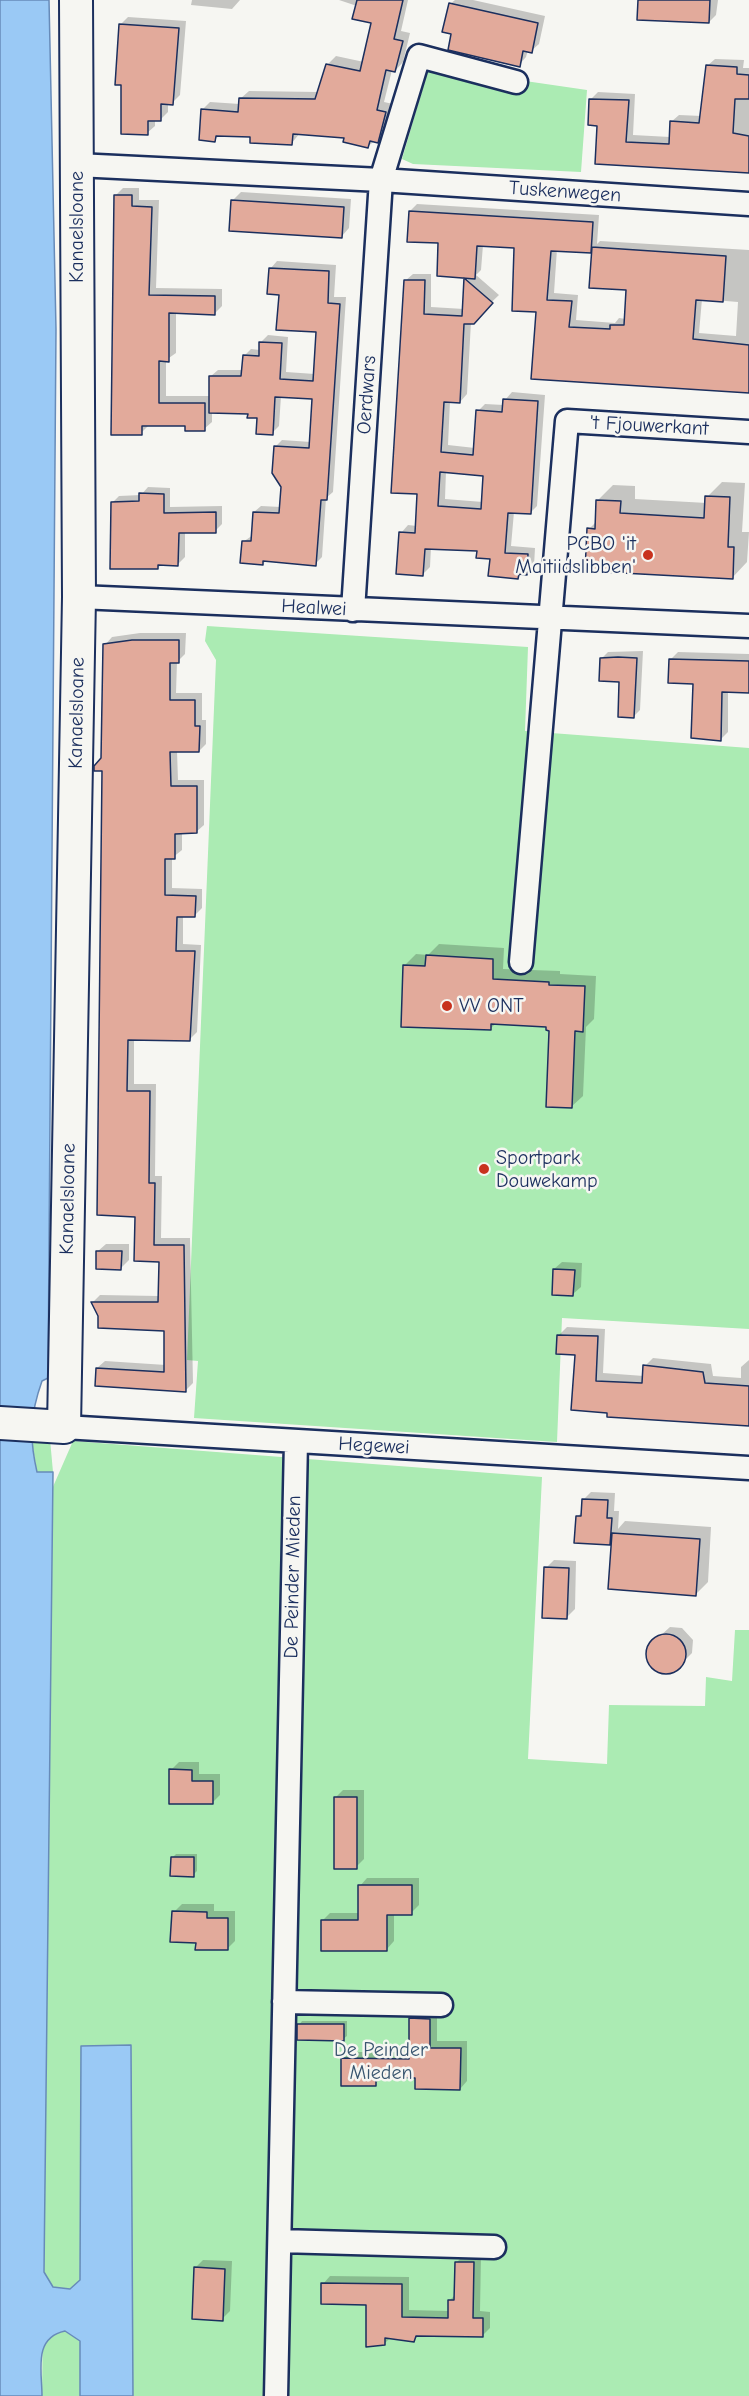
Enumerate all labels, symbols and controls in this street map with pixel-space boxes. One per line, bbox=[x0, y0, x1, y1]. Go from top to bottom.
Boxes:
street label: Kanaelsloane bbox=[65, 171, 89, 283]
street label: Tuskenwegen bbox=[508, 176, 622, 208]
street label: Oerdwars bbox=[352, 355, 382, 435]
street label: 't Fjouwerkant bbox=[589, 411, 709, 441]
place label: PCBO 'it Maitiidslibben' bbox=[515, 532, 636, 579]
marker: PCBO 'it Maitiidslibben' bbox=[641, 548, 655, 562]
street label: Healwei bbox=[281, 594, 347, 622]
street label: Kanaelsloane bbox=[64, 657, 90, 769]
place label: VV ONT bbox=[459, 994, 524, 1018]
marker: VV ONT bbox=[440, 999, 454, 1013]
street label: Kanaelsloane bbox=[55, 1143, 81, 1255]
place label: Sportpark Douwekamp bbox=[496, 1146, 598, 1193]
marker: Sportpark Douwekamp bbox=[477, 1162, 491, 1176]
street label: Hegewei bbox=[338, 1432, 410, 1460]
street label: De Peinder Mieden bbox=[280, 1495, 306, 1659]
park label: De Peinder Mieden bbox=[334, 2038, 428, 2085]

